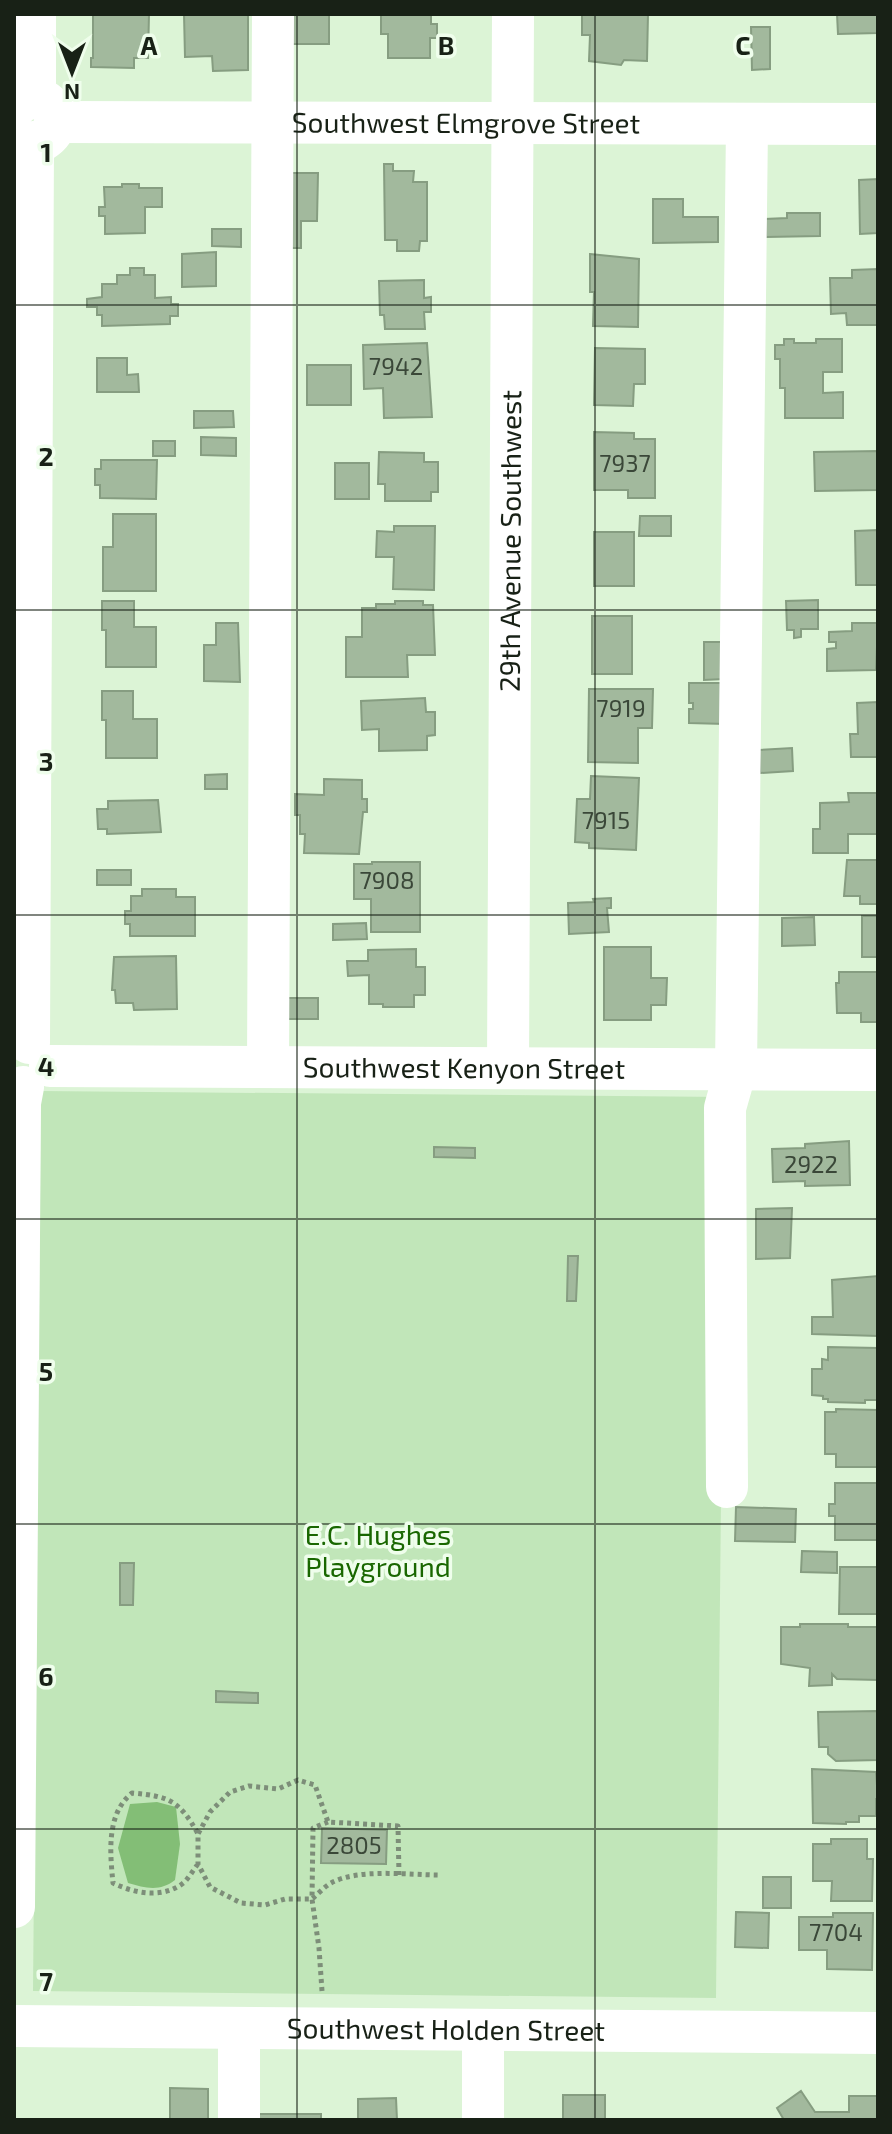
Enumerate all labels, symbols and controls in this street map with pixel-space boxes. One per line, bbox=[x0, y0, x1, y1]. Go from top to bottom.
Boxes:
text: A bbox=[141, 29, 158, 60]
text: B bbox=[438, 29, 454, 60]
text: C bbox=[735, 29, 751, 60]
north arrow bbox=[32, 32, 112, 112]
text: N bbox=[64, 80, 80, 106]
street label: Southwest Elmgrove Street bbox=[292, 105, 640, 139]
text: 1 bbox=[40, 136, 52, 167]
house number: 7942 bbox=[369, 351, 423, 380]
street label: 29th Avenue Southwest bbox=[492, 390, 527, 692]
text: 2 bbox=[38, 440, 54, 471]
house number: 7937 bbox=[599, 448, 651, 477]
house number: 7919 bbox=[596, 693, 646, 722]
text: 3 bbox=[39, 745, 53, 776]
house number: 7915 bbox=[582, 805, 630, 834]
house number: 7908 bbox=[359, 865, 415, 894]
street label: Southwest Kenyon Street bbox=[303, 1049, 625, 1085]
text: 4 bbox=[38, 1050, 54, 1081]
house number: 2922 bbox=[784, 1149, 838, 1178]
text: 5 bbox=[39, 1355, 53, 1386]
park label: E.C. Hughes Playground bbox=[305, 1517, 451, 1583]
text: 6 bbox=[38, 1660, 54, 1691]
house number: 2805 bbox=[326, 1830, 382, 1859]
house number: 7704 bbox=[809, 1917, 863, 1946]
text: 7 bbox=[39, 1965, 53, 1996]
street label: Southwest Holden Street bbox=[287, 2010, 605, 2047]

